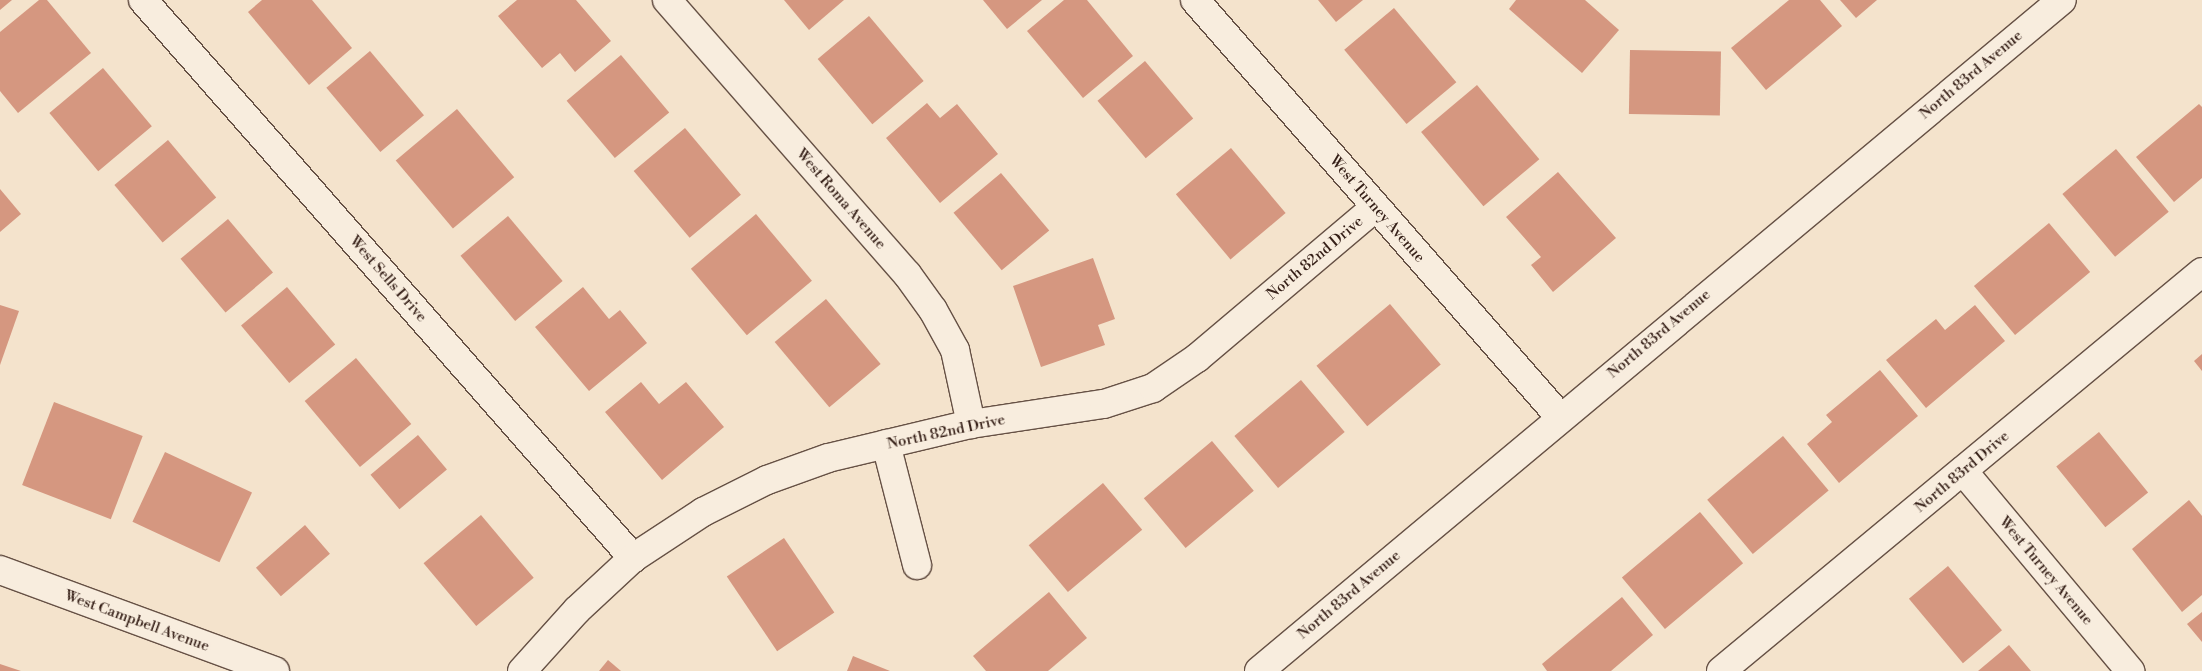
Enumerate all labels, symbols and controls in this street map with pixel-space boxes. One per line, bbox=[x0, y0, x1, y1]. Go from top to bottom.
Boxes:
street label: North 83rd Avenue bbox=[1916, 27, 2026, 123]
street label: West Roma Avenue bbox=[792, 145, 890, 253]
street label: West Turney Avenue bbox=[1326, 152, 1428, 266]
street label: North 82nd Drive bbox=[1263, 212, 1367, 304]
street label: West Sells Drive bbox=[346, 232, 430, 326]
street label: North 83rd Avenue bbox=[1604, 286, 1714, 382]
street label: North 82nd Drive bbox=[885, 411, 1007, 453]
street label: North 83rd Drive bbox=[1911, 427, 2013, 517]
street label: West Turney Avenue bbox=[1995, 513, 2097, 629]
street label: North 83rd Avenue bbox=[1294, 547, 1404, 643]
street label: West Campbell Avenue bbox=[62, 586, 212, 656]

